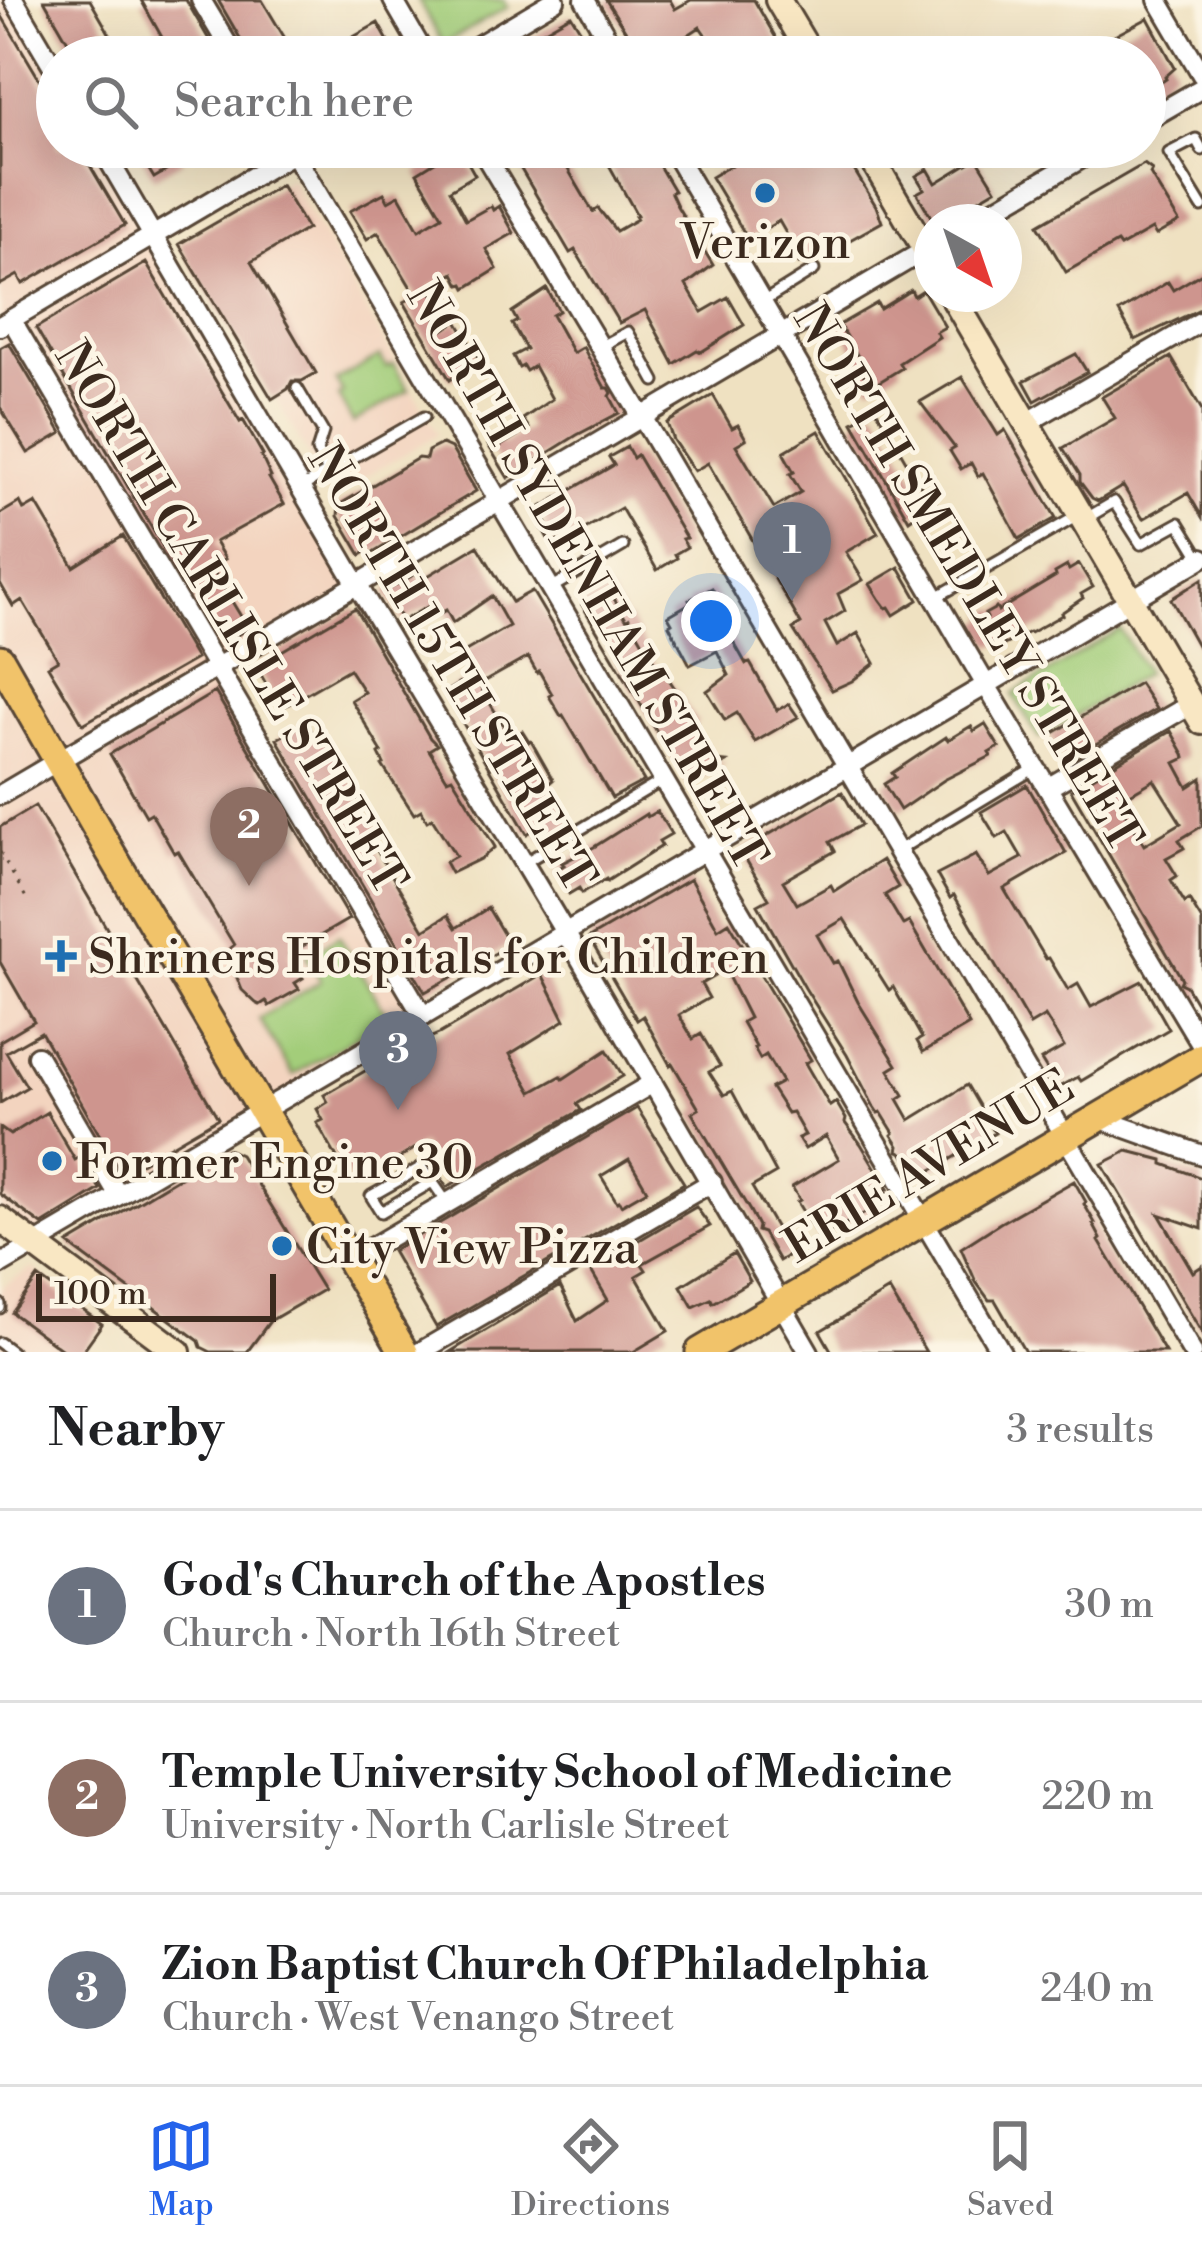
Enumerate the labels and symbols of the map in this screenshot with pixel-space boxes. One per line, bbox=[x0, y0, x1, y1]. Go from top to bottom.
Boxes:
marker: Verizon bbox=[752, 180, 778, 206]
north arrow bbox=[914, 204, 1022, 312]
place label: Verizon bbox=[679, 214, 850, 274]
street label: NORTH SYDENHAM STREET bbox=[392, 272, 779, 881]
street label: NORTH SMEDLEY STREET bbox=[779, 294, 1154, 863]
street label: NORTH CARLISLE STREET bbox=[40, 331, 418, 906]
street label: NORTH 15TH STREET bbox=[293, 434, 608, 903]
pin: 1 bbox=[753, 502, 831, 601]
your location bbox=[681, 591, 741, 651]
pin: 2 bbox=[210, 787, 288, 886]
place label: Shriners Hospitals for Children bbox=[88, 929, 769, 989]
marker: Shriners Hospitals for Children bbox=[45, 940, 77, 972]
pin: 3 bbox=[359, 1011, 437, 1110]
street label: ERIE AVENUE bbox=[774, 1058, 1085, 1277]
place label: Former Engine 30 bbox=[76, 1134, 473, 1194]
marker: Former Engine 30 bbox=[39, 1148, 65, 1174]
place label: City View Pizza bbox=[306, 1219, 639, 1279]
marker: City View Pizza bbox=[269, 1233, 295, 1259]
scale bar bbox=[36, 1268, 276, 1321]

